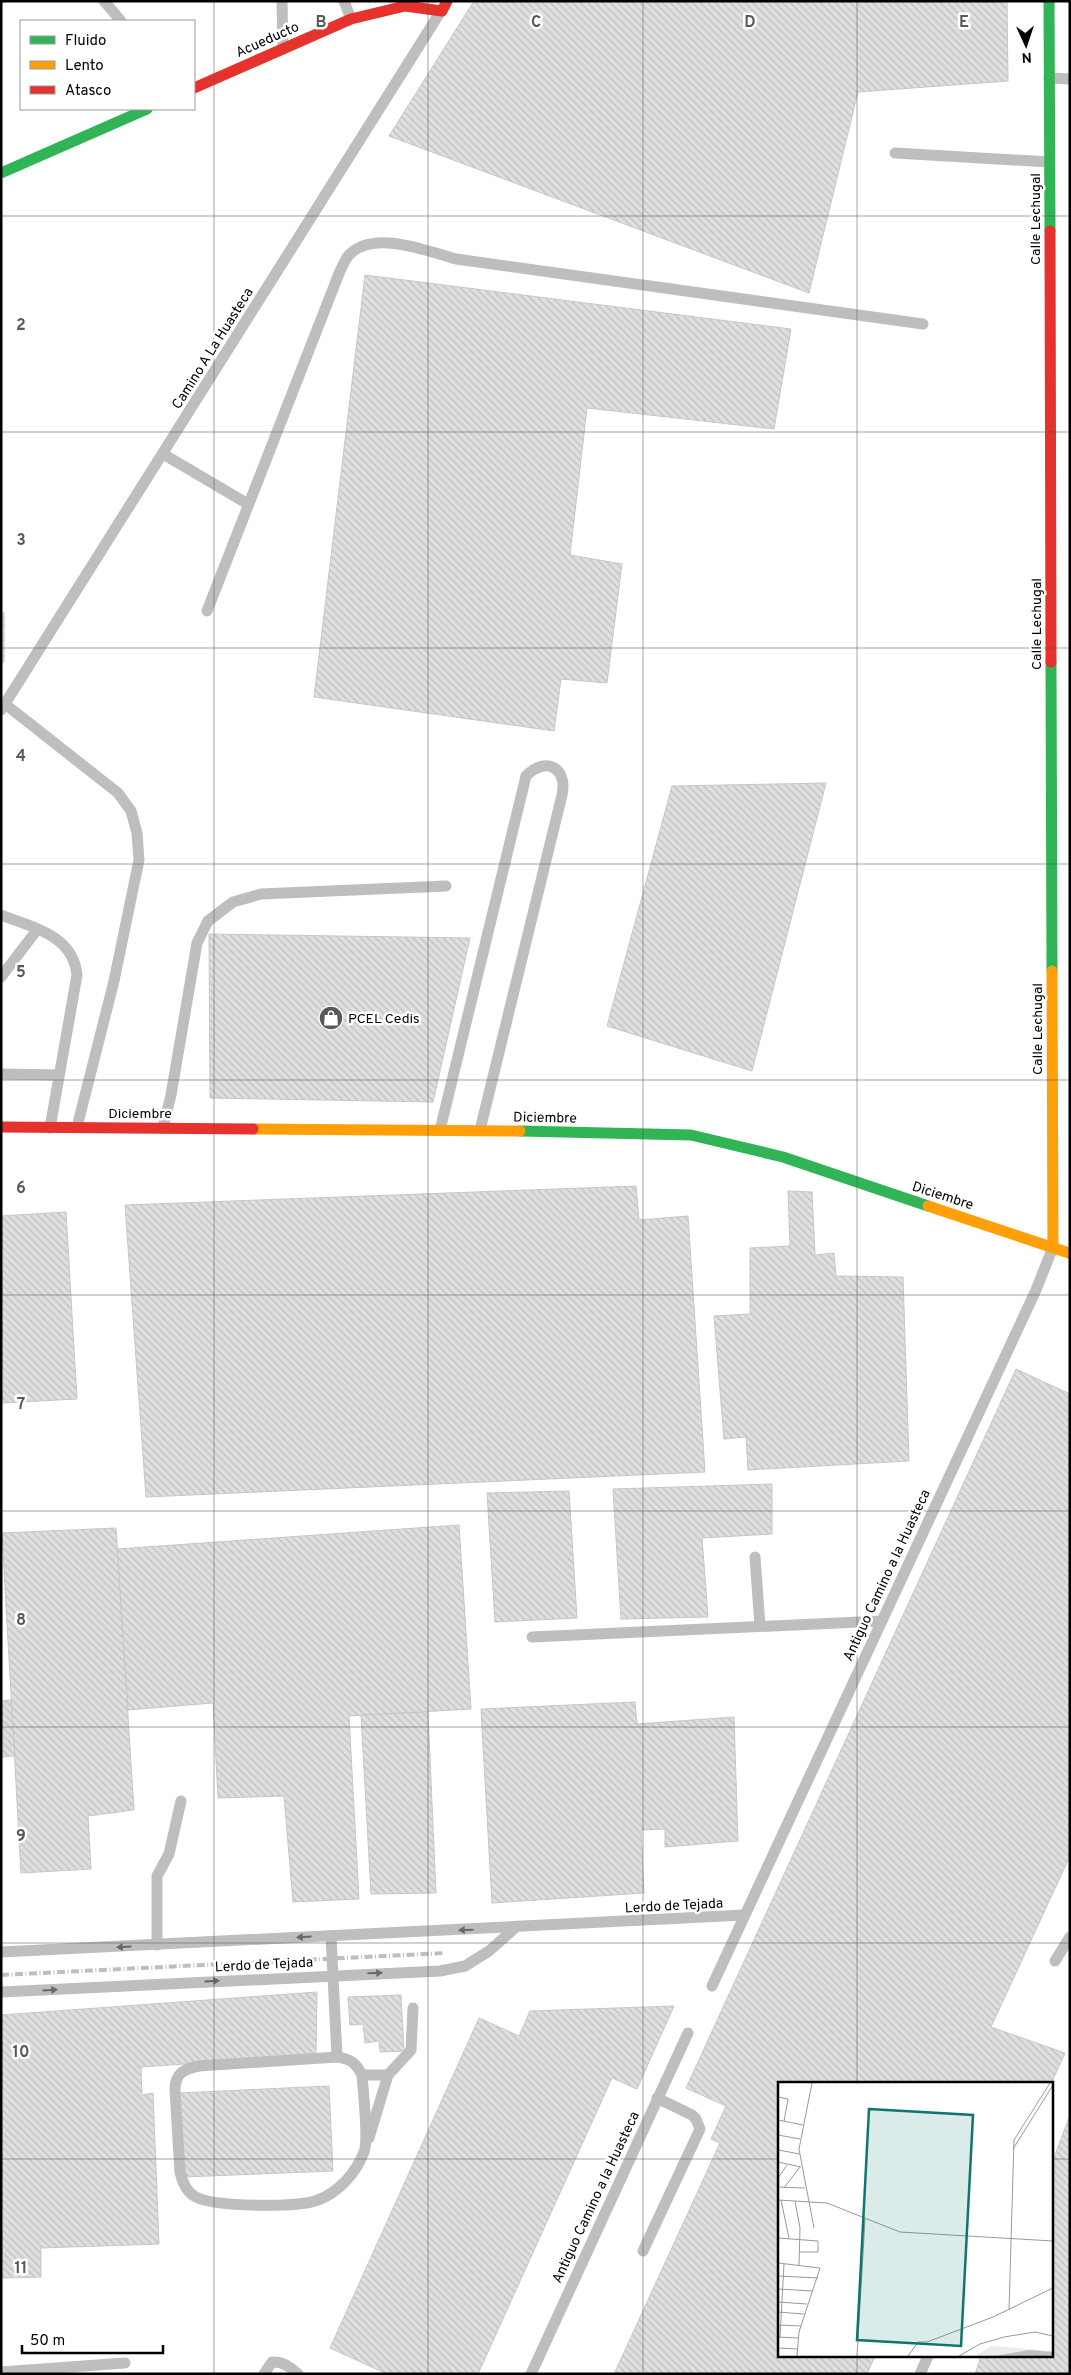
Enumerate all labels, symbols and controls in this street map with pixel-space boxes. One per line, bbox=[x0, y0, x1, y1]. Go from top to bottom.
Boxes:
text: B bbox=[315, 13, 327, 33]
text: C bbox=[531, 13, 541, 33]
text: D bbox=[744, 13, 756, 33]
text: E bbox=[959, 13, 969, 33]
street label: Acueducto bbox=[233, 19, 302, 62]
legend bbox=[20, 20, 195, 110]
north arrow bbox=[1001, 20, 1051, 70]
text: Fluido bbox=[65, 32, 106, 51]
text: N bbox=[1021, 48, 1032, 65]
text: Lento bbox=[65, 57, 104, 76]
text: Atasco bbox=[65, 82, 111, 101]
street label: Calle Lechugal bbox=[1028, 173, 1045, 265]
street label: Camino A La Huasteca bbox=[169, 285, 258, 413]
text: 2 bbox=[16, 316, 26, 336]
text: 3 bbox=[16, 531, 26, 551]
street label: Calle Lechugal bbox=[1029, 578, 1046, 670]
text: 4 bbox=[16, 747, 26, 767]
text: 5 bbox=[16, 963, 26, 983]
street label: Calle Lechugal bbox=[1030, 983, 1047, 1075]
shop icon: PCEL Cedis bbox=[318, 1005, 344, 1031]
place label: PCEL Cedis bbox=[348, 1011, 420, 1028]
street label: Diciembre bbox=[108, 1106, 172, 1123]
street label: Diciembre bbox=[513, 1109, 577, 1128]
text: 6 bbox=[16, 1179, 26, 1199]
street label: Diciembre bbox=[910, 1179, 975, 1214]
text: 7 bbox=[17, 1395, 25, 1415]
street label: Antiguo Camino a la Huasteca bbox=[840, 1487, 935, 1664]
text: 8 bbox=[16, 1611, 26, 1631]
text: 9 bbox=[16, 1827, 26, 1847]
street label: Lerdo de Tejada bbox=[624, 1895, 724, 1918]
one-way arrow bbox=[458, 1926, 474, 1934]
one-way arrow bbox=[295, 1934, 311, 1942]
one-way arrow bbox=[116, 1943, 132, 1951]
street label: Lerdo de Tejada bbox=[214, 1954, 314, 1977]
one-way arrow bbox=[367, 1969, 383, 1977]
one-way arrow bbox=[204, 1977, 220, 1985]
one-way arrow bbox=[42, 1985, 58, 1993]
text: 10 bbox=[13, 2043, 29, 2063]
inset map bbox=[778, 2082, 1054, 2358]
street label: Antiguo Camino a la Huasteca bbox=[549, 2109, 644, 2286]
text: 11 bbox=[15, 2259, 27, 2279]
scale bar bbox=[22, 2322, 164, 2354]
text: 50 m bbox=[30, 2332, 65, 2351]

